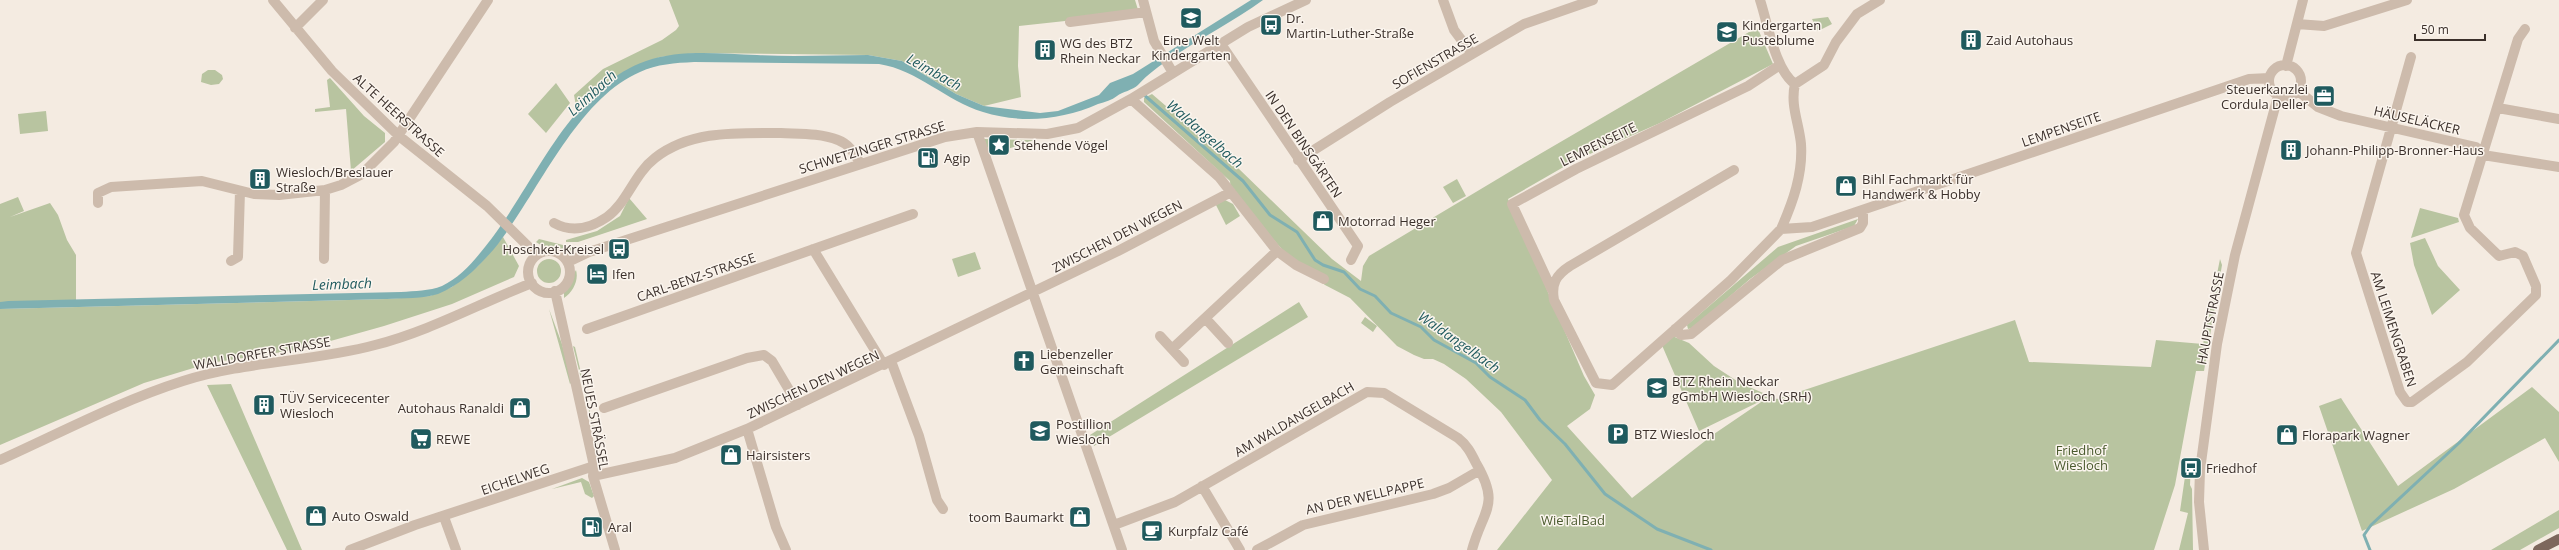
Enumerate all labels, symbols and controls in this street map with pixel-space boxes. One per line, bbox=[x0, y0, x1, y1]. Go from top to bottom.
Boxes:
school or university icon: Eine Welt Kindergarten bbox=[1178, 5, 1204, 31]
place label: Dr. Martin-Luther-Straße bbox=[1286, 9, 1414, 42]
bus stop icon: Dr. Martin-Luther-Straße bbox=[1258, 12, 1284, 38]
place label: Kindergarten Pusteblume bbox=[1742, 16, 1821, 49]
scale bar bbox=[2415, 16, 2485, 42]
school or university icon: Kindergarten Pusteblume bbox=[1714, 19, 1740, 45]
text: 50 m bbox=[2421, 21, 2449, 38]
building icon: Zaid Autohaus bbox=[1958, 27, 1984, 53]
street label: SOFIENSTRASSE bbox=[1389, 29, 1481, 93]
place label: Eine Welt Kindergarten bbox=[1151, 31, 1231, 64]
place label: Zaid Autohaus bbox=[1986, 31, 2073, 49]
place label: WG des BTZ Rhein Neckar bbox=[1060, 34, 1141, 67]
building icon: WG des BTZ Rhein Neckar bbox=[1032, 37, 1058, 63]
water label: Leimbach bbox=[903, 49, 965, 94]
water label: Leimbach bbox=[563, 66, 620, 120]
street label: ALTE HEERSTRASSE bbox=[350, 69, 448, 161]
place label: Steuerkanzlei Cordula Deller bbox=[2221, 80, 2309, 113]
office icon: Steuerkanzlei Cordula Deller bbox=[2311, 83, 2337, 109]
street label: IN DEN BINSGÄRTEN bbox=[1261, 87, 1347, 201]
water label: Waldangelbach bbox=[1163, 95, 1248, 172]
street label: HÄUSELÄCKER bbox=[2372, 101, 2462, 139]
street label: LEMPENSEITE bbox=[2019, 107, 2103, 151]
street label: SCHWETZINGER STRASSE bbox=[797, 116, 947, 178]
street label: LEMPENSEITE bbox=[1557, 118, 1639, 170]
place icon: Stehende Vögel bbox=[986, 132, 1012, 158]
place label: Stehende Vögel bbox=[1014, 136, 1108, 154]
building icon: Johann-Philipp-Bronner-Haus bbox=[2278, 137, 2304, 163]
place label: Johann-Philipp-Bronner-Haus bbox=[2304, 141, 2484, 159]
fuel station icon: Agip bbox=[915, 145, 941, 171]
place label: Agip bbox=[944, 149, 971, 167]
place label: Wiesloch/Breslauer Straße bbox=[276, 163, 394, 196]
building icon: Wiesloch/Breslauer Straße bbox=[247, 166, 273, 192]
place label: Bihl Fachmarkt für Handwerk & Hobby bbox=[1862, 170, 1981, 203]
shop icon: Bihl Fachmarkt für Handwerk & Hobby bbox=[1833, 173, 1859, 199]
street label: ZWISCHEN DEN WEGEN bbox=[1049, 195, 1185, 277]
shop icon: Motorrad Heger bbox=[1310, 208, 1336, 234]
place label: Motorrad Heger bbox=[1338, 212, 1436, 230]
bus stop icon: Hoschket-Kreisel bbox=[606, 236, 632, 262]
place label: Hoschket-Kreisel bbox=[503, 240, 604, 258]
street label: CARL-BENZ-STRASSE bbox=[634, 248, 758, 306]
hotel icon: Ifen bbox=[584, 261, 610, 287]
place label: Ifen bbox=[612, 265, 635, 283]
street label: AM LEIMENGRABEN bbox=[2367, 269, 2421, 389]
street label: HAUPTSTRASSE bbox=[2192, 270, 2228, 366]
water label: Leimbach bbox=[312, 273, 372, 294]
water label: Waldangelbach bbox=[1415, 306, 1504, 377]
street label: WALLDORFER STRASSE bbox=[192, 332, 332, 374]
street label: ZWISCHEN DEN WEGEN bbox=[744, 345, 882, 423]
place label: Liebenzeller Gemeinschaft bbox=[1040, 345, 1124, 378]
church icon: Liebenzeller Gemeinschaft bbox=[1011, 348, 1037, 374]
street label: NEUES STRÄSSEL bbox=[576, 367, 614, 471]
place label: BTZ Rhein Neckar gGmbH Wiesloch (SRH) bbox=[1672, 372, 1811, 405]
school or university icon: BTZ Rhein Neckar gGmbH Wiesloch (SRH) bbox=[1644, 375, 1670, 401]
street label: AM WALDANGELBACH bbox=[1231, 377, 1357, 461]
place label: TÜV Servicecenter Wiesloch bbox=[280, 389, 390, 422]
building icon: TÜV Servicecenter Wiesloch bbox=[251, 392, 277, 418]
shop icon: Autohaus Ranaldi bbox=[507, 395, 533, 421]
place label: Autohaus Ranaldi bbox=[398, 399, 504, 417]
place label: Postillion Wiesloch bbox=[1056, 415, 1111, 448]
school or university icon: Postillion Wiesloch bbox=[1027, 418, 1053, 444]
parking icon: BTZ Wiesloch bbox=[1605, 421, 1631, 447]
shop icon: Florapark Wagner bbox=[2274, 422, 2300, 448]
place label: BTZ Wiesloch bbox=[1634, 425, 1714, 443]
supermarket icon: REWE bbox=[408, 426, 434, 452]
place label: Florapark Wagner bbox=[2302, 426, 2411, 444]
place label: REWE bbox=[436, 430, 470, 448]
park label: Friedhof Wiesloch bbox=[2054, 441, 2108, 474]
shop icon: Hairsisters bbox=[718, 442, 744, 468]
place label: Hairsisters bbox=[746, 446, 811, 464]
bus stop icon: Friedhof bbox=[2178, 455, 2204, 481]
street label: EICHELWEG bbox=[478, 459, 552, 499]
place label: Friedhof bbox=[2206, 459, 2257, 477]
street label: AN DER WELLPAPPE bbox=[1304, 474, 1426, 518]
shop icon: Auto Oswald bbox=[303, 503, 329, 529]
shop icon: toom Baumarkt bbox=[1067, 504, 1093, 530]
place label: Auto Oswald bbox=[332, 507, 409, 525]
place label: toom Baumarkt bbox=[969, 508, 1064, 526]
park label: WieTalBad bbox=[1541, 511, 1605, 529]
fuel station icon: Aral bbox=[579, 514, 605, 540]
place label: Aral bbox=[608, 518, 632, 536]
cafe icon: Kurpfalz Café bbox=[1139, 518, 1165, 544]
place label: Kurpfalz Café bbox=[1168, 522, 1249, 540]

